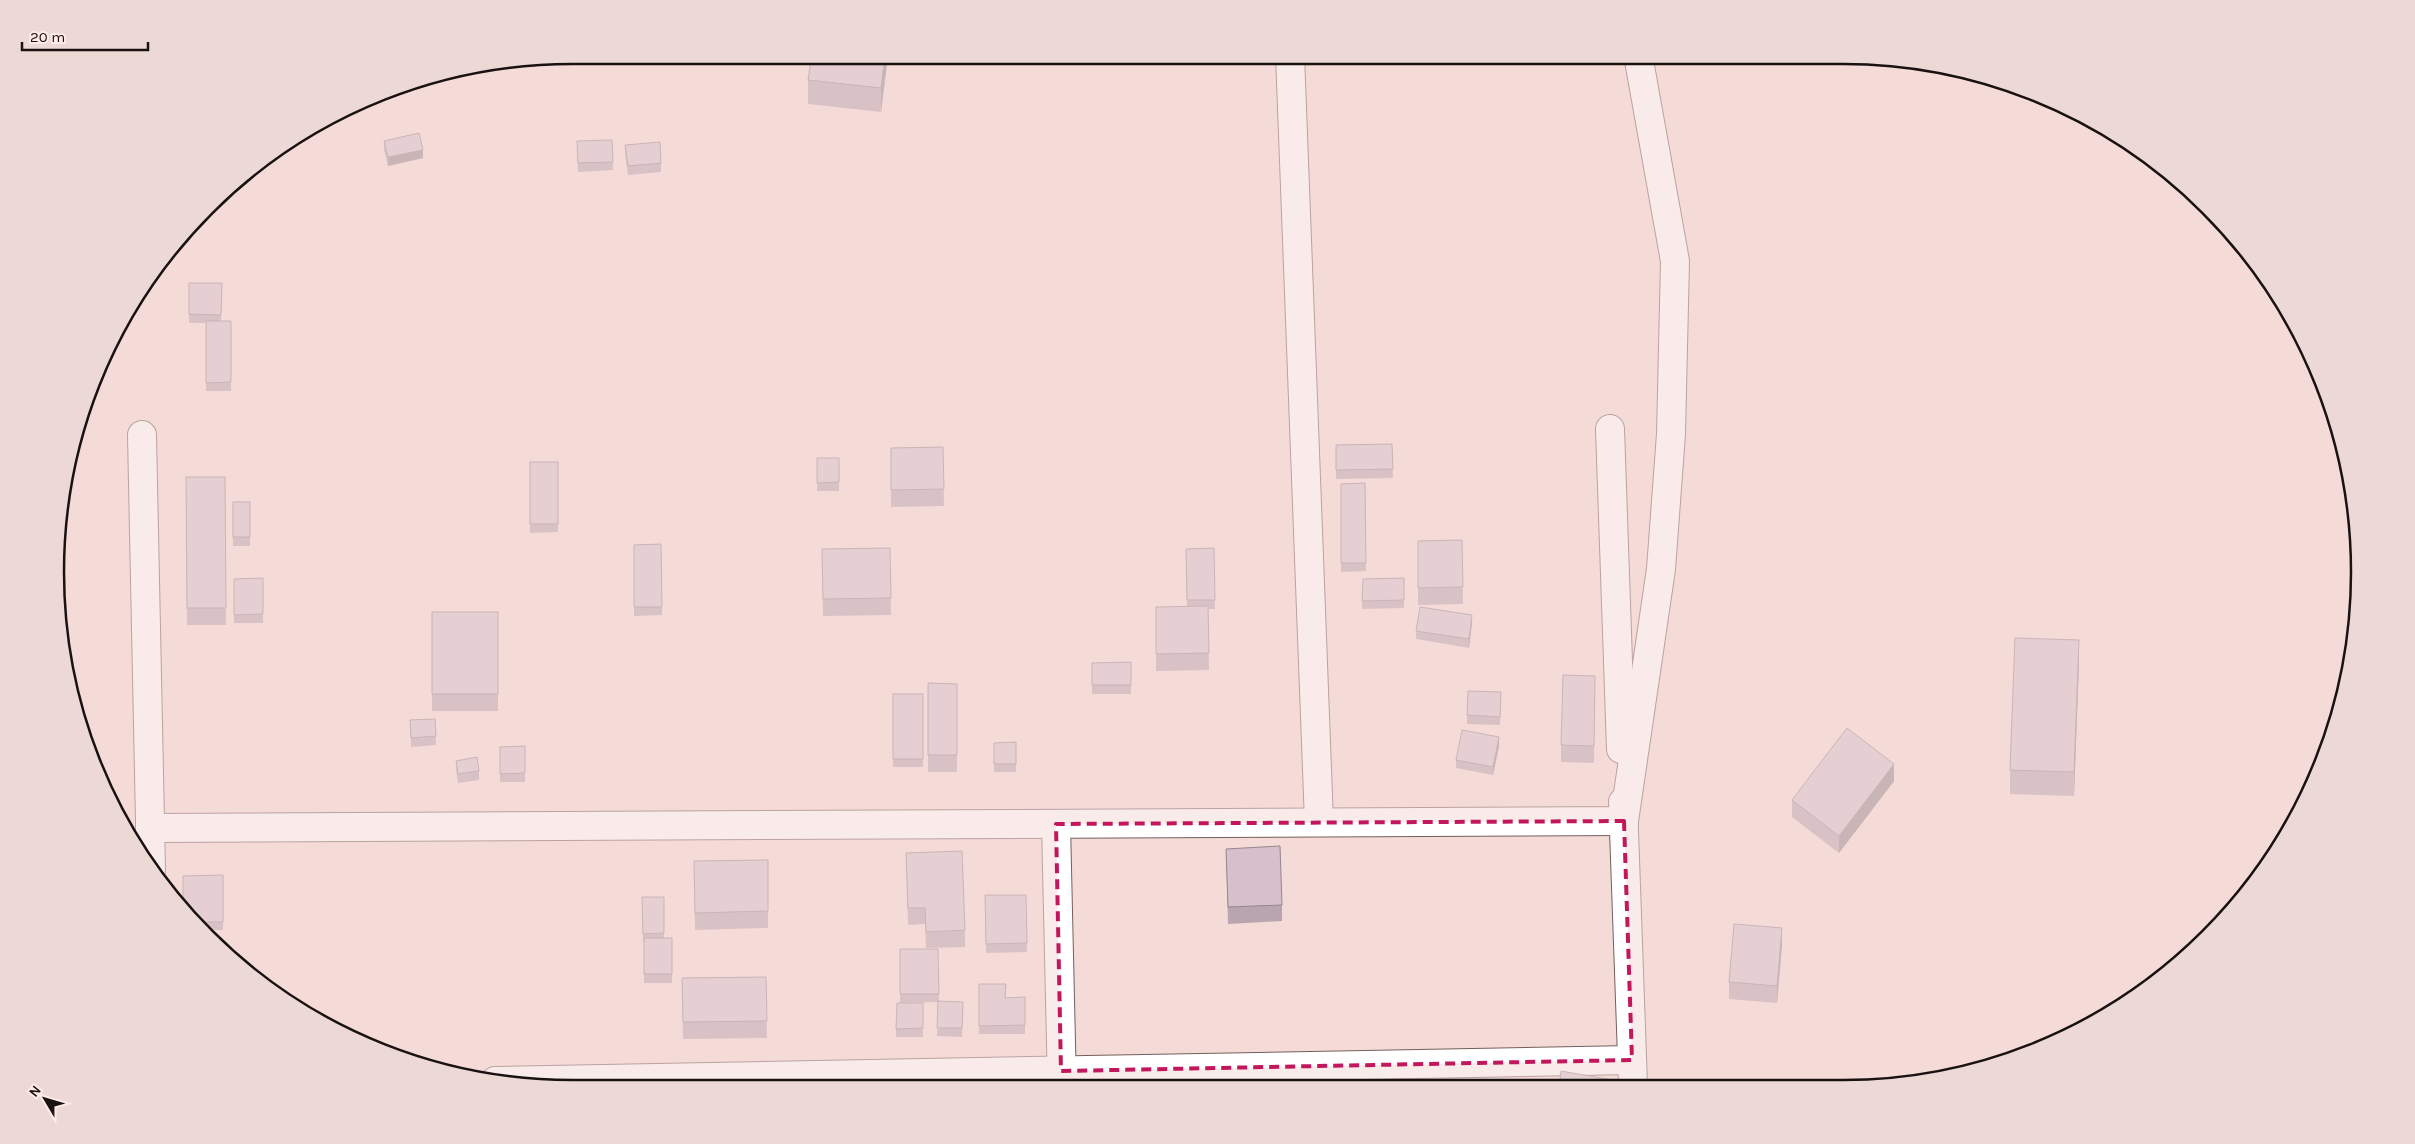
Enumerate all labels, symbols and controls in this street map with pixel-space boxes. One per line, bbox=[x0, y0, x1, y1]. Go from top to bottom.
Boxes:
scale bar bbox=[22, 20, 149, 52]
text: 20 m bbox=[30, 28, 65, 46]
north arrow bbox=[20, 1074, 70, 1124]
text: N bbox=[25, 1082, 45, 1100]

